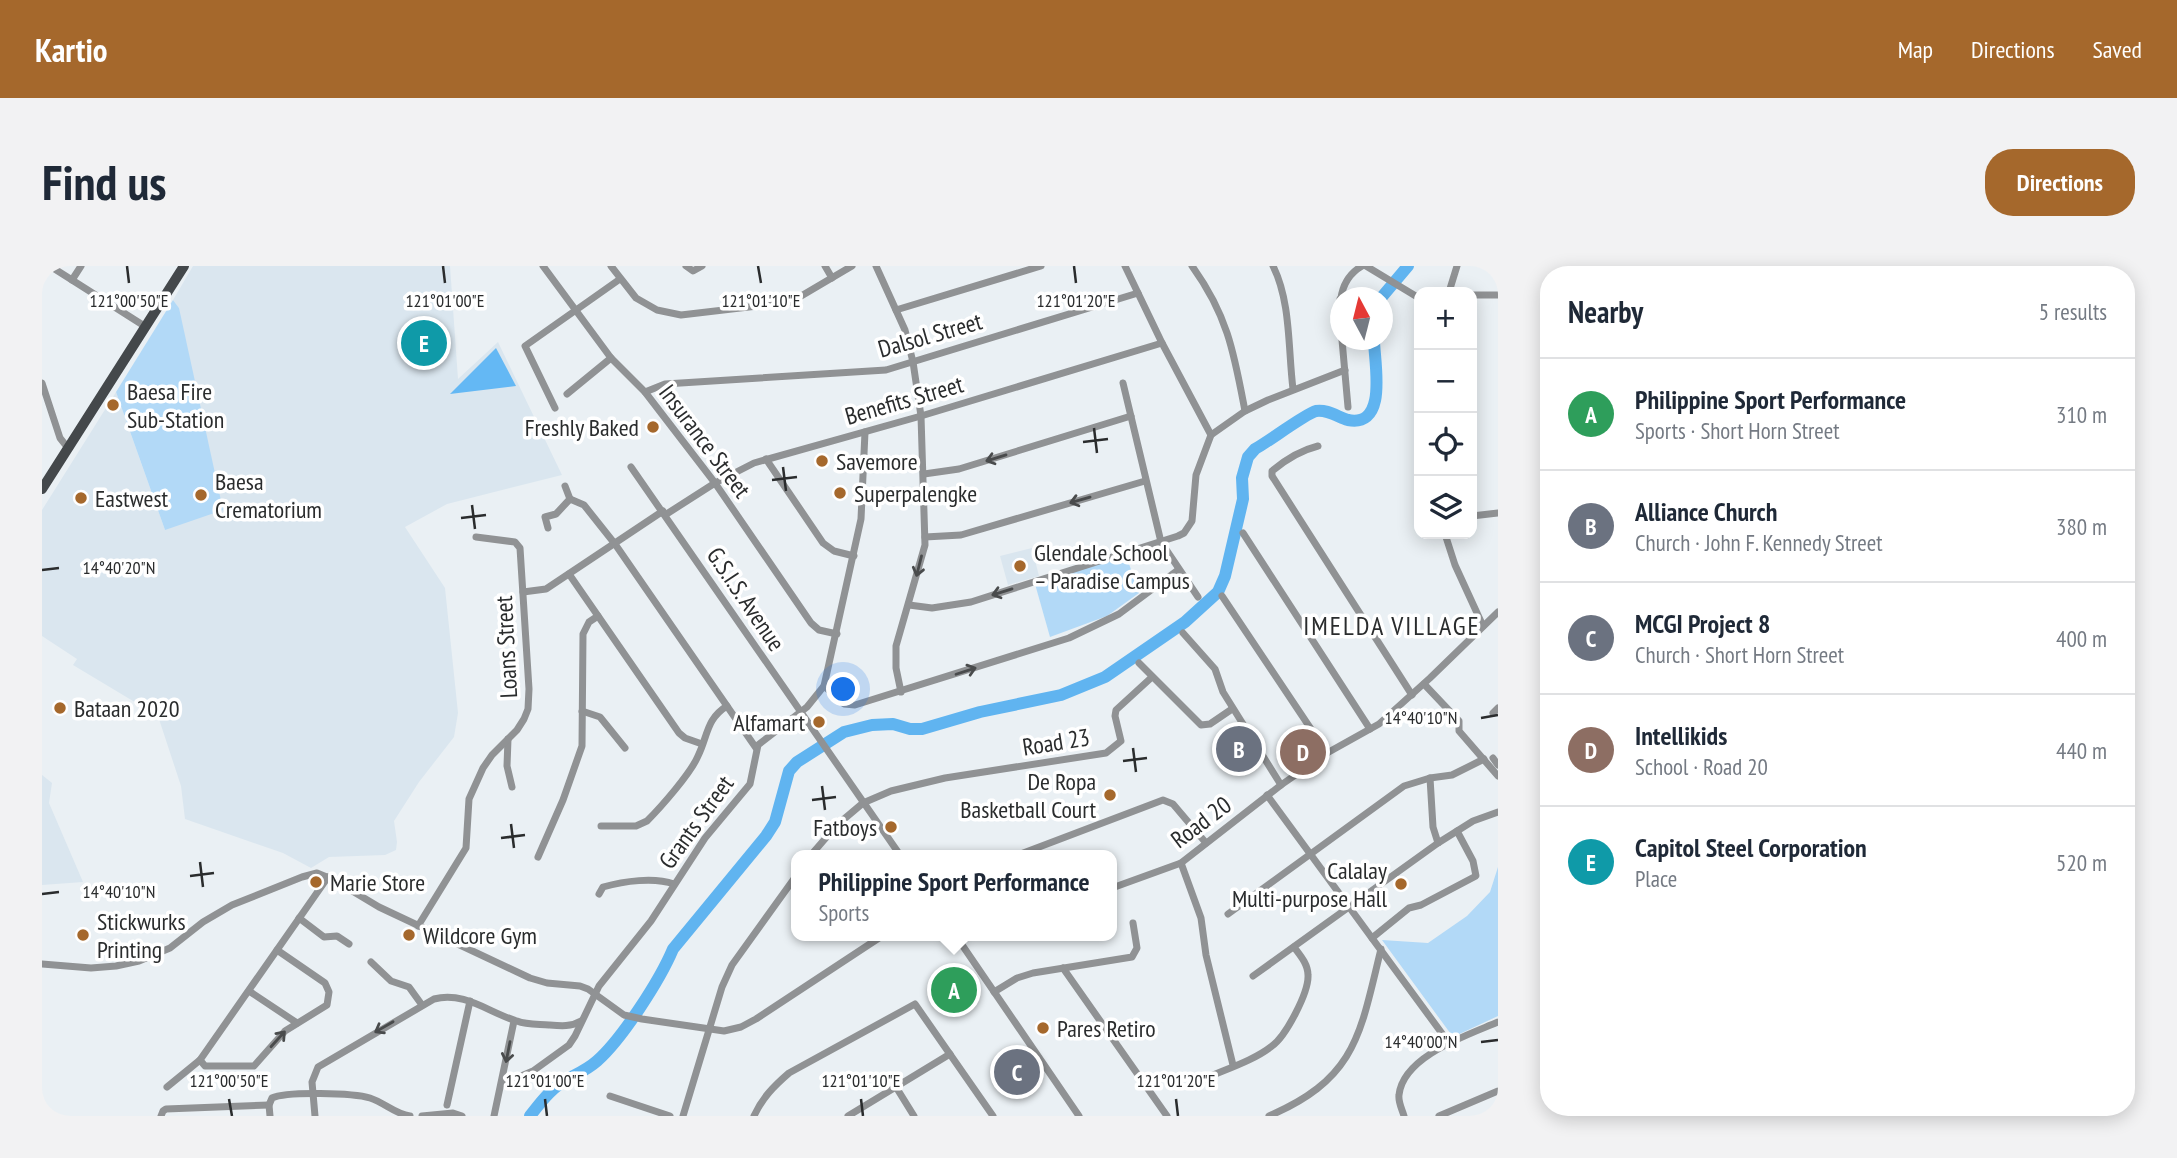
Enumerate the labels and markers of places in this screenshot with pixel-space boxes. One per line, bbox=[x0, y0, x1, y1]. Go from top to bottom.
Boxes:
pin: E bbox=[401, 317, 447, 369]
place label: Baesa Fire Sub-Station bbox=[127, 376, 224, 435]
marker: Baesa Fire Sub-Station bbox=[105, 397, 121, 413]
place label: Freshly Baked bbox=[525, 412, 639, 443]
marker: Freshly Baked bbox=[645, 419, 661, 435]
place label: Savemore bbox=[836, 446, 918, 477]
marker: Savemore bbox=[814, 453, 830, 469]
place label: Baesa Crematorium bbox=[215, 466, 322, 525]
place label: Superpalengke bbox=[854, 478, 977, 509]
place label: Eastwest bbox=[95, 483, 169, 514]
marker: Superpalengke bbox=[832, 485, 848, 501]
marker: Baesa Crematorium bbox=[193, 487, 209, 503]
marker: Eastwest bbox=[73, 490, 89, 506]
place label: Glendale School – Paradise Campus bbox=[1034, 537, 1190, 596]
marker: Glendale School – Paradise Campus bbox=[1012, 558, 1028, 574]
place label: Bataan 2020 bbox=[74, 693, 180, 724]
marker: Bataan 2020 bbox=[52, 700, 68, 716]
place label: Alfamart bbox=[733, 707, 805, 738]
marker: Alfamart bbox=[811, 714, 827, 730]
pin: B bbox=[1216, 723, 1262, 775]
pin: D bbox=[1280, 726, 1326, 778]
place label: De Ropa Basketball Court bbox=[960, 766, 1096, 825]
marker: De Ropa Basketball Court bbox=[1102, 787, 1118, 803]
place label: Fatboys bbox=[813, 812, 877, 843]
marker: Fatboys bbox=[883, 819, 899, 835]
place label: Calalay Multi-purpose Hall bbox=[1232, 855, 1387, 914]
place label: Marie Store bbox=[330, 867, 425, 898]
marker: Marie Store bbox=[308, 874, 324, 890]
marker: Calalay Multi-purpose Hall bbox=[1393, 876, 1409, 892]
place label: Stickwurks Printing bbox=[97, 906, 186, 965]
place label: Wildcore Gym bbox=[423, 920, 537, 951]
marker: Stickwurks Printing bbox=[75, 927, 91, 943]
marker: Wildcore Gym bbox=[401, 927, 417, 943]
pin: A bbox=[931, 964, 977, 1016]
place label: Pares Retiro bbox=[1057, 1013, 1156, 1044]
marker: Pares Retiro bbox=[1035, 1020, 1051, 1036]
pin: C bbox=[994, 1046, 1040, 1098]

